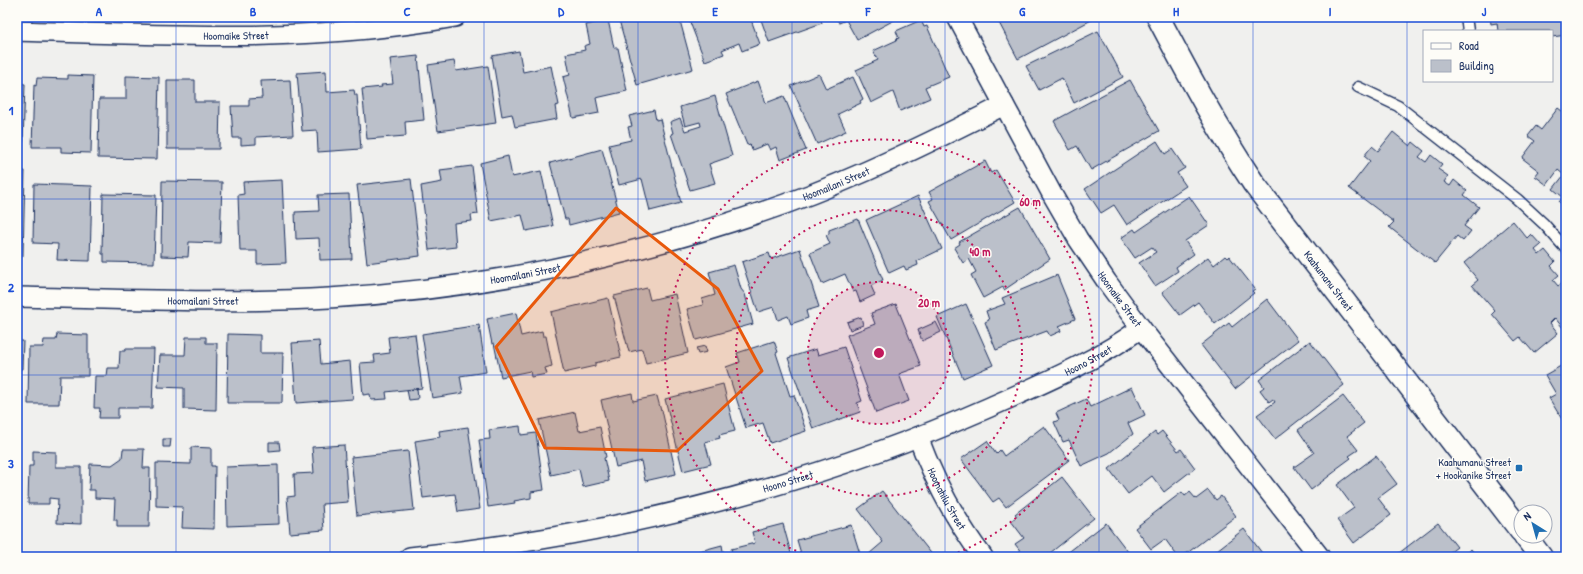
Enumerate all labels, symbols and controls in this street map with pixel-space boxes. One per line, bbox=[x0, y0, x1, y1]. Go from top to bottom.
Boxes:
text: A bbox=[96, 2, 103, 20]
text: B bbox=[250, 2, 257, 20]
text: C bbox=[403, 2, 411, 20]
text: D bbox=[558, 2, 565, 20]
text: E bbox=[712, 2, 718, 20]
text: F bbox=[865, 2, 872, 20]
text: G bbox=[1019, 2, 1026, 20]
text: H bbox=[1173, 2, 1179, 20]
text: I bbox=[1328, 2, 1332, 20]
text: J bbox=[1482, 2, 1487, 20]
street label: Hoomaike Street bbox=[203, 28, 269, 43]
legend bbox=[1423, 30, 1553, 82]
text: Road bbox=[1459, 37, 1479, 54]
text: Building bbox=[1459, 57, 1494, 74]
text: 1 bbox=[9, 101, 14, 119]
street label: Hoomailani Street bbox=[800, 164, 872, 204]
text: 60 m bbox=[1019, 193, 1041, 210]
text: 40 m bbox=[970, 243, 990, 260]
street label: Kaahumanu Street bbox=[1301, 248, 1356, 314]
street label: Hoomailani Street bbox=[489, 260, 562, 287]
street label: Hoomaike Street bbox=[1095, 269, 1145, 330]
text: 2 bbox=[8, 278, 15, 296]
street label: Hoomailani Street bbox=[167, 293, 239, 308]
text: 20 m bbox=[918, 294, 940, 311]
street label: Hoono Street bbox=[1062, 342, 1115, 379]
centre of rings bbox=[872, 346, 886, 360]
text: 3 bbox=[8, 454, 14, 472]
place label: Kaahumanu Street + Hookanike Street bbox=[1436, 455, 1511, 482]
marker: Kaahumanu Street + Hookanike Street bbox=[1514, 463, 1524, 473]
street label: Hoomahilu Street bbox=[924, 465, 969, 532]
street label: Hoono Street bbox=[761, 467, 815, 496]
north arrow bbox=[1513, 504, 1553, 544]
text: N bbox=[1520, 509, 1534, 523]

